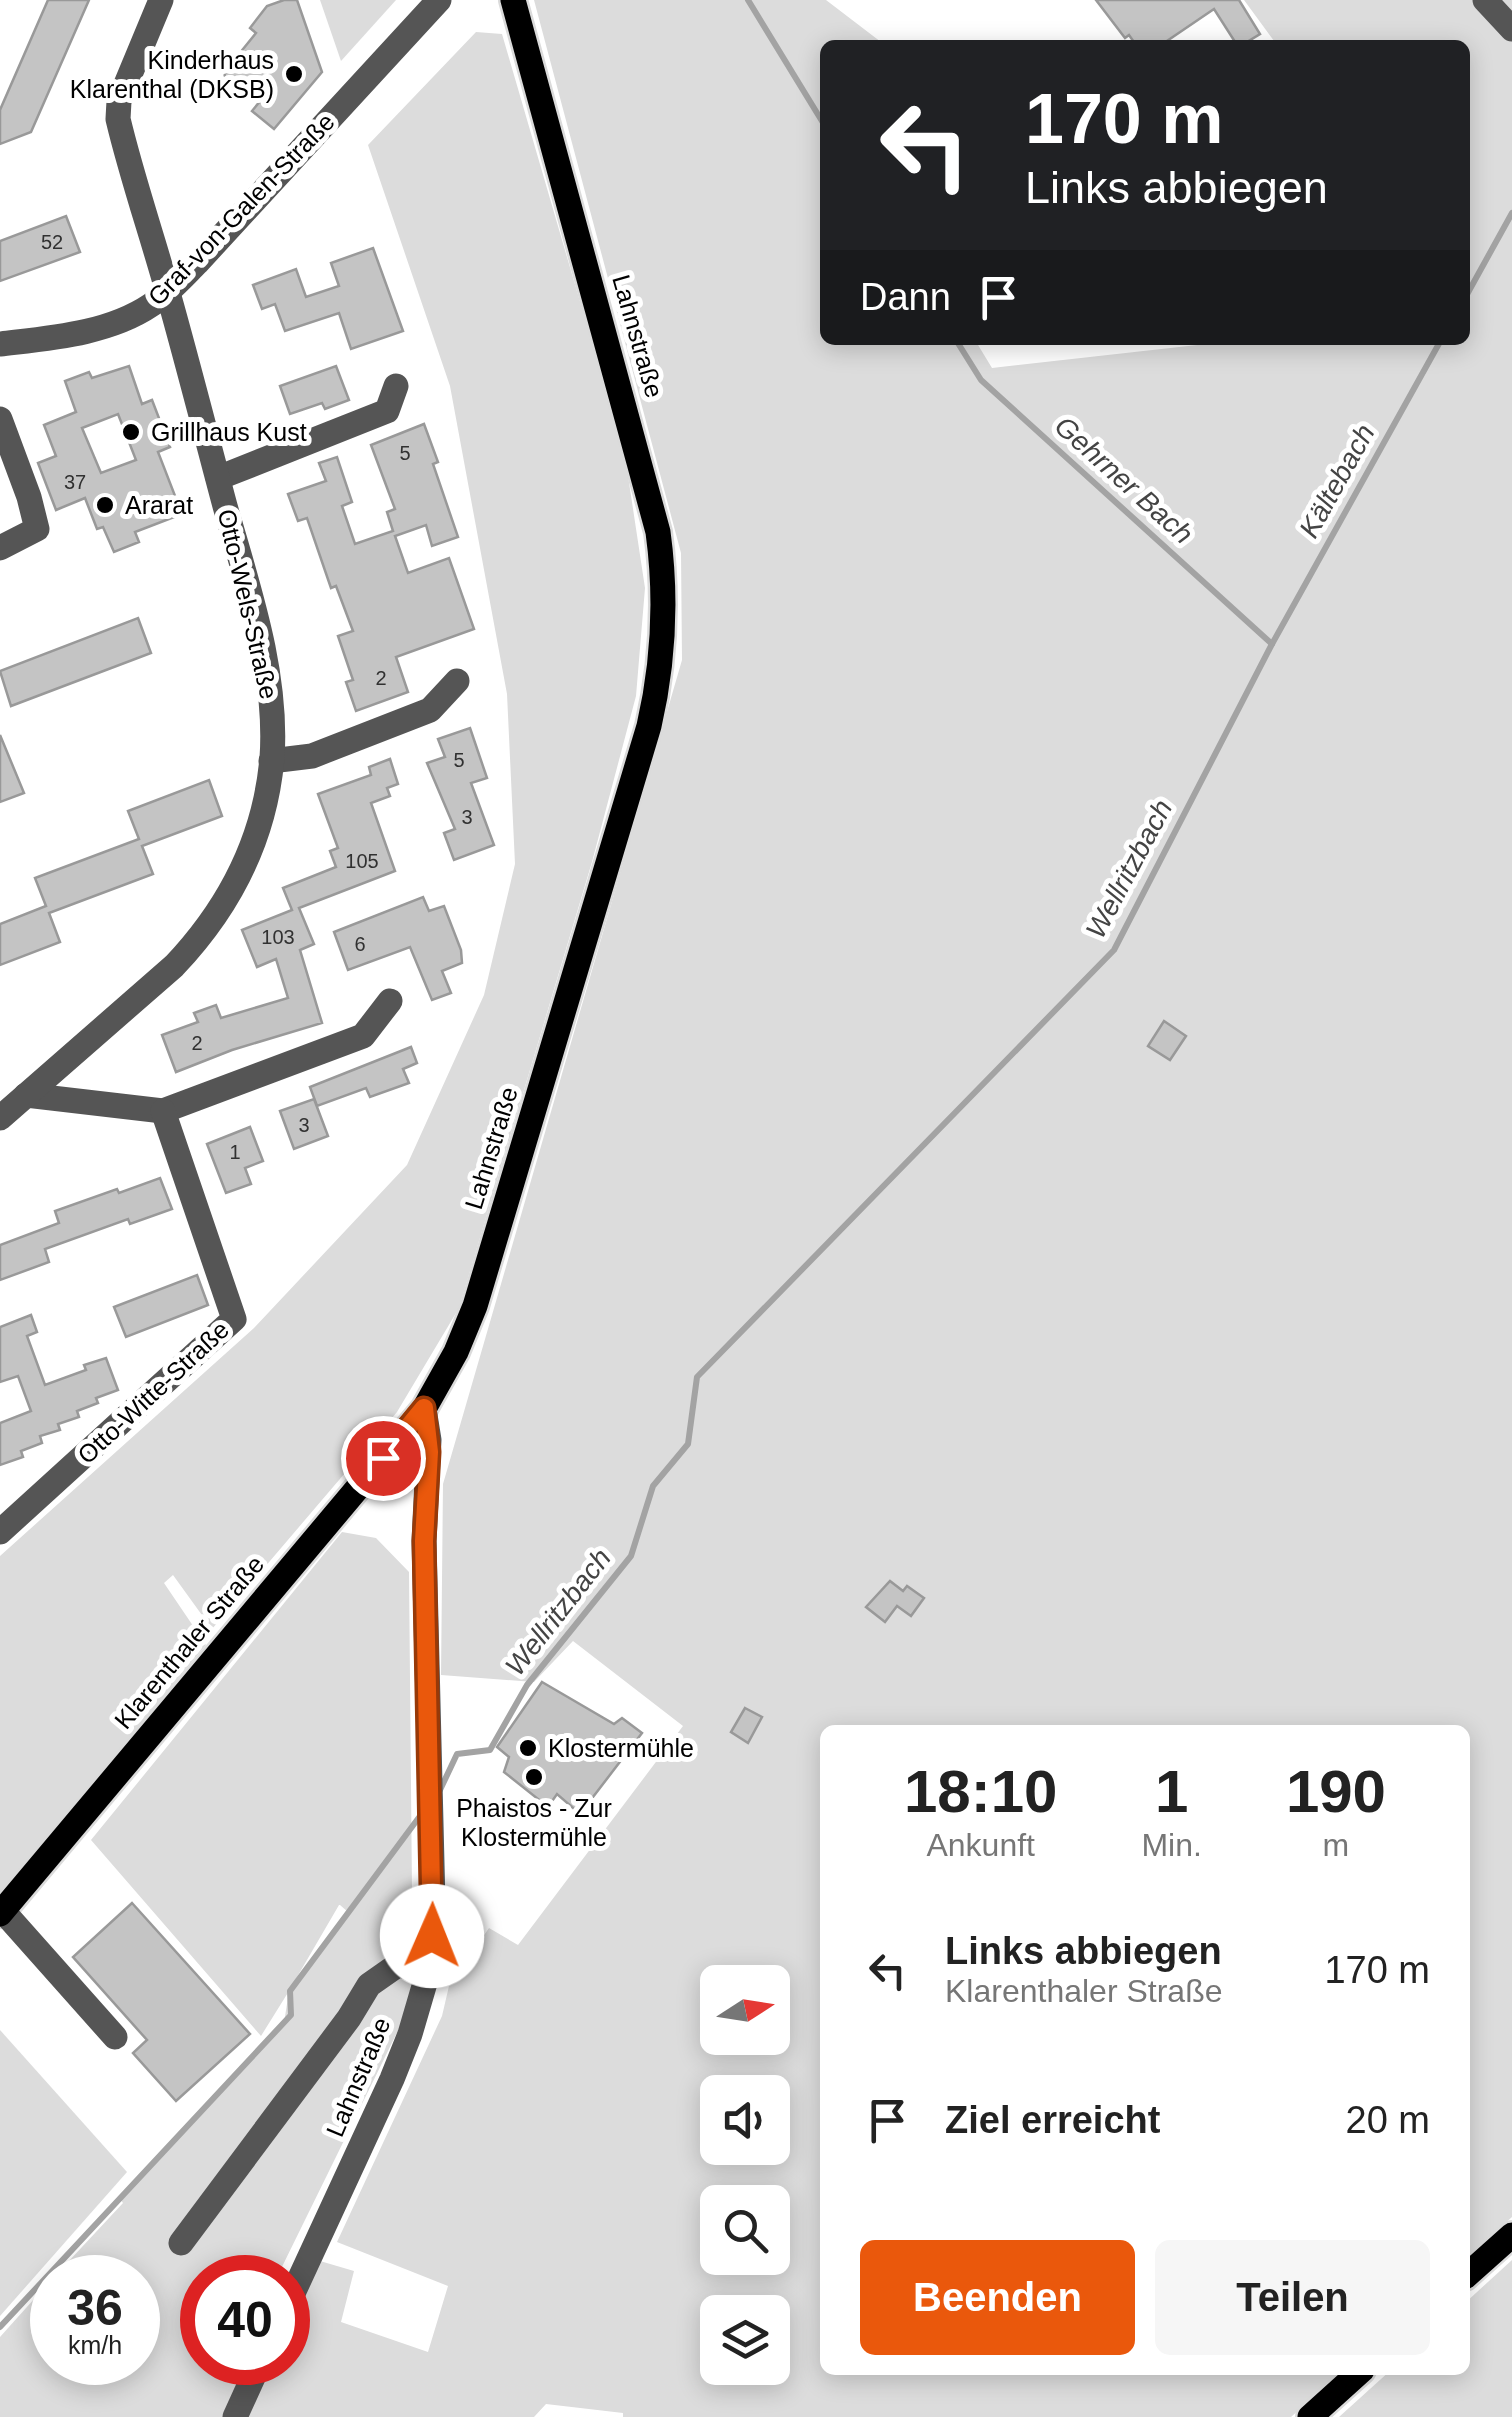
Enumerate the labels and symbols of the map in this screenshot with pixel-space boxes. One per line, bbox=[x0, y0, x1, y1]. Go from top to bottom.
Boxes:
place label: Kinderhaus Klarenthal (DKSB) bbox=[70, 46, 274, 103]
marker: Kinderhaus Klarenthal (DKSB) bbox=[283, 63, 305, 85]
street label: Graf-von-Galen-Straße bbox=[142, 107, 340, 311]
house number: 52 bbox=[41, 231, 63, 253]
street label: Lahnstraße bbox=[607, 271, 669, 401]
water label: Gehrner Bach bbox=[1049, 410, 1199, 550]
place label: Grillhaus Kust bbox=[151, 418, 307, 446]
water label: Kältebach bbox=[1293, 419, 1381, 543]
marker: Grillhaus Kust bbox=[120, 421, 142, 443]
house number: 5 bbox=[399, 442, 411, 464]
house number: 37 bbox=[64, 471, 86, 493]
place label: Ararat bbox=[125, 491, 193, 519]
marker: Ararat bbox=[94, 494, 116, 516]
street label: Otto-Wels-Straße bbox=[213, 506, 283, 702]
house number: 2 bbox=[375, 667, 387, 689]
house number: 5 bbox=[453, 749, 465, 771]
water label: Wellritzbach bbox=[1080, 795, 1178, 943]
house number: 3 bbox=[461, 806, 473, 828]
house number: 105 bbox=[345, 850, 379, 872]
house number: 103 bbox=[261, 926, 295, 948]
house number: 6 bbox=[354, 933, 366, 955]
house number: 2 bbox=[191, 1032, 203, 1054]
street label: Lahnstraße bbox=[459, 1083, 523, 1213]
house number: 3 bbox=[298, 1114, 310, 1136]
house number: 1 bbox=[229, 1141, 241, 1163]
street label: Otto-Witte-Straße bbox=[72, 1315, 234, 1469]
pin bbox=[341, 1416, 426, 1501]
water label: Wellritzbach bbox=[499, 1543, 617, 1681]
street label: Klarenthaler Straße bbox=[109, 1550, 269, 1734]
place label: Klostermühle bbox=[548, 1734, 694, 1762]
marker: Klostermühle bbox=[517, 1737, 539, 1759]
marker: Phaistos - Zur Klostermühle bbox=[523, 1766, 545, 1788]
place label: Phaistos - Zur Klostermühle bbox=[456, 1794, 612, 1851]
position arrow bbox=[380, 1884, 484, 1988]
north arrow bbox=[700, 1965, 790, 2055]
street label: Lahnstraße bbox=[320, 2013, 396, 2141]
speed limit sign: 40 bbox=[180, 2255, 310, 2385]

